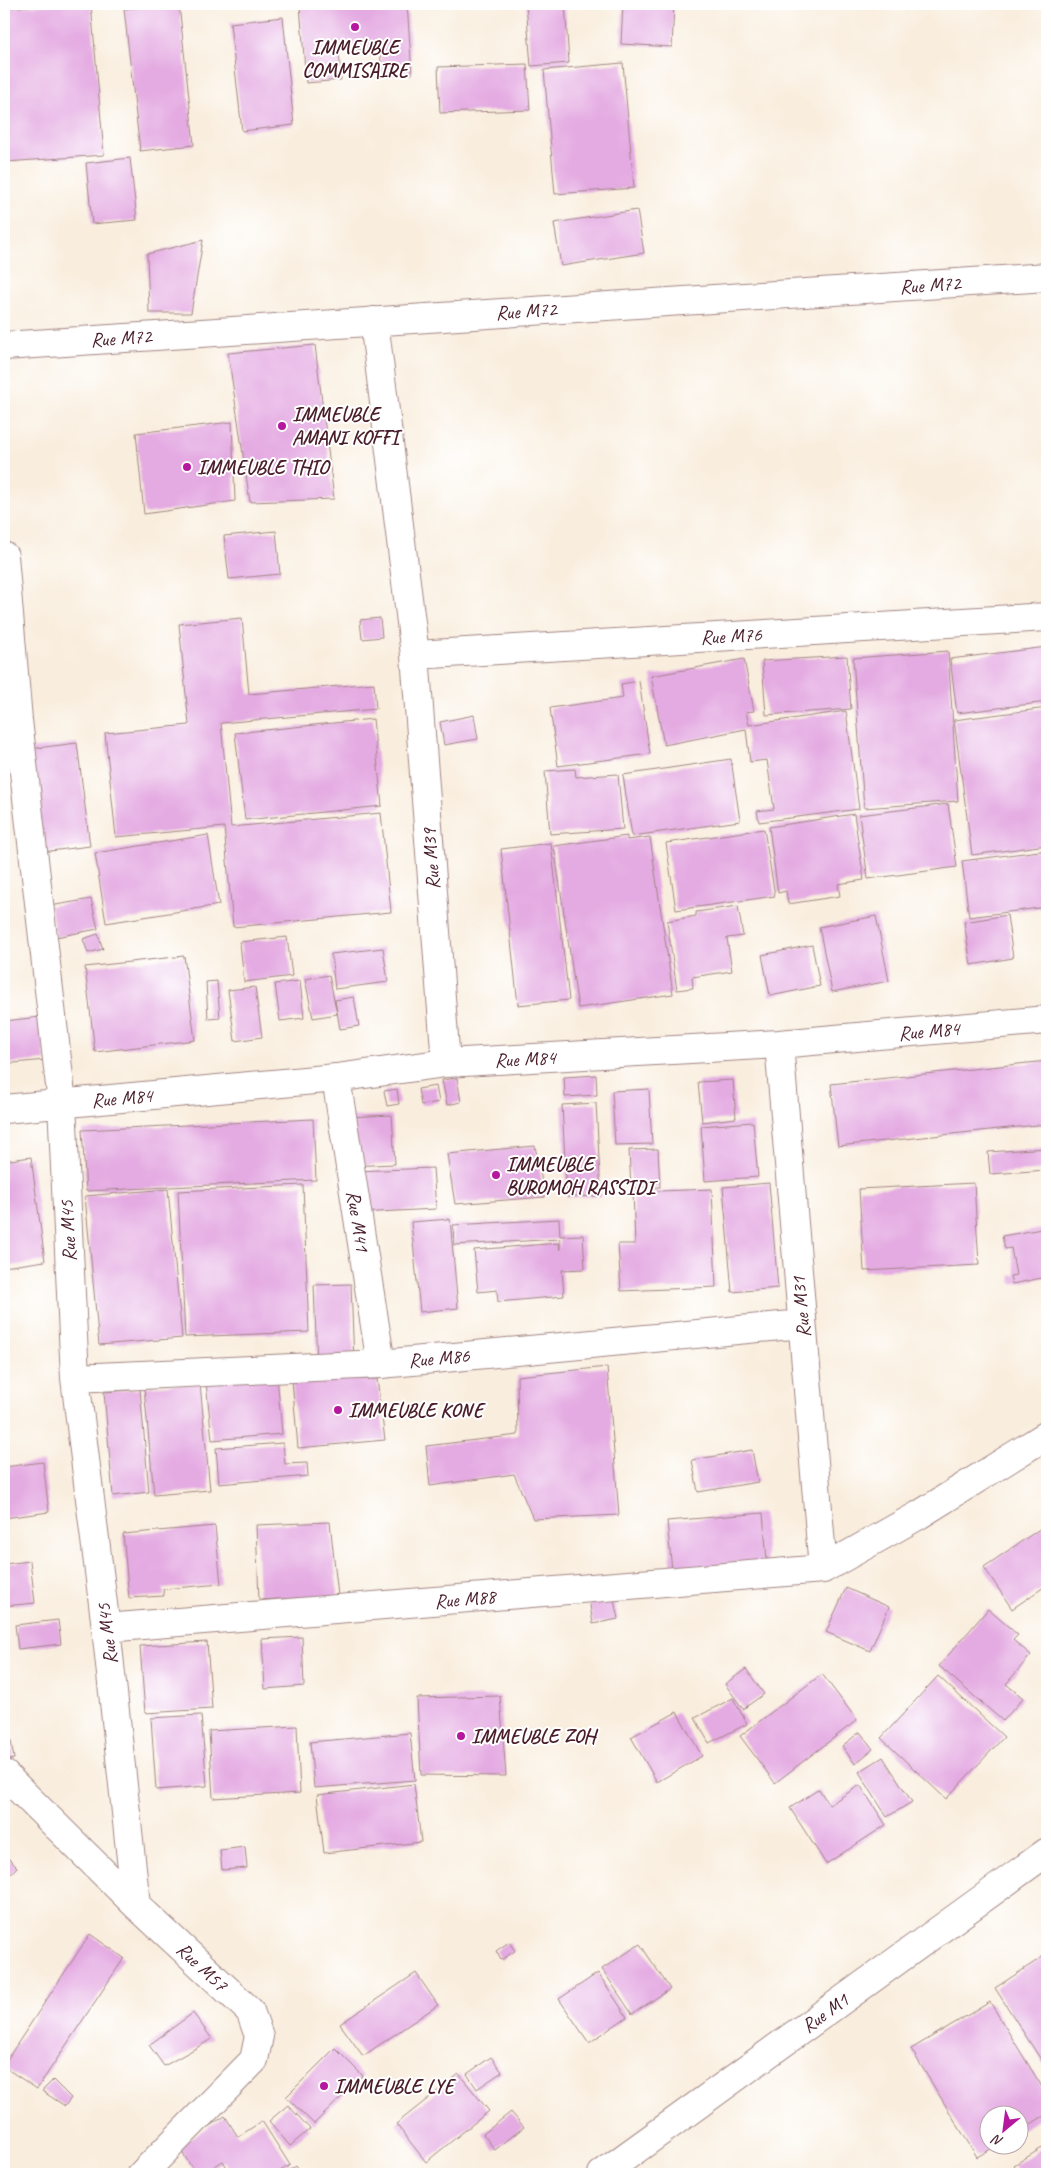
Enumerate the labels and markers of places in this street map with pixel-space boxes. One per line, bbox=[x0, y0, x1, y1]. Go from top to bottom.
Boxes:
marker: IMMEUBLE COMMISAIRE bbox=[349, 21, 361, 33]
place label: IMMEUBLE COMMISAIRE bbox=[302, 35, 412, 83]
place label: IMMEUBLE AMANI KOFFI bbox=[292, 402, 403, 450]
marker: IMMEUBLE AMANI KOFFI bbox=[276, 420, 288, 432]
place label: IMMEUBLE THIO bbox=[197, 455, 331, 480]
marker: IMMEUBLE THIO bbox=[181, 461, 193, 473]
place label: IMMEUBLE BUROMOH RASSIDI bbox=[506, 1152, 658, 1200]
marker: IMMEUBLE BUROMOH RASSIDI bbox=[490, 1169, 502, 1181]
place label: IMMEUBLE KONE bbox=[348, 1398, 487, 1423]
marker: IMMEUBLE KONE bbox=[332, 1404, 344, 1416]
place label: IMMEUBLE ZOH bbox=[471, 1724, 599, 1749]
marker: IMMEUBLE ZOH bbox=[455, 1730, 467, 1742]
place label: IMMEUBLE LYE bbox=[334, 2074, 458, 2099]
marker: IMMEUBLE LYE bbox=[318, 2080, 330, 2092]

